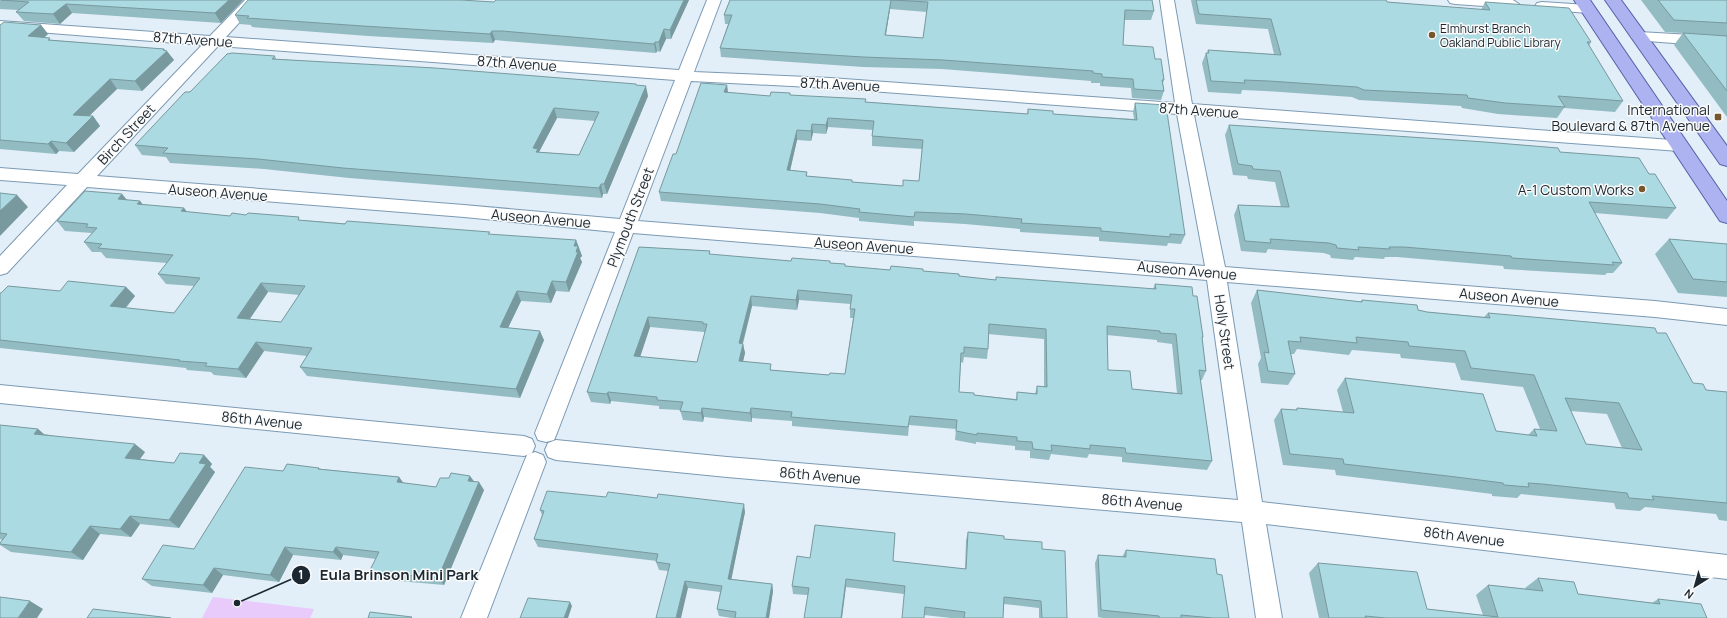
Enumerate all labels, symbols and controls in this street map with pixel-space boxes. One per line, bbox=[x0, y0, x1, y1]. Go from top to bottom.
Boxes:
place label: Elmhurst Branch Oakland Public Library bbox=[1440, 20, 1562, 51]
street label: 87th Avenue bbox=[153, 27, 233, 51]
marker: Elmhurst Branch Oakland Public Library bbox=[1427, 30, 1437, 40]
street label: 87th Avenue bbox=[477, 51, 557, 75]
street label: 87th Avenue bbox=[800, 72, 880, 96]
street label: 87th Avenue bbox=[1159, 98, 1239, 122]
street label: Birch Street bbox=[93, 99, 159, 169]
place label: International Boulevard & 87th Avenue bbox=[1551, 100, 1710, 135]
marker: International Boulevard & 87th Avenue bbox=[1713, 112, 1723, 122]
street label: Plymouth Street bbox=[602, 164, 658, 270]
street label: Auseon Avenue bbox=[167, 179, 269, 205]
place label: A-1 Custom Works bbox=[1518, 180, 1634, 199]
marker: A-1 Custom Works bbox=[1637, 184, 1647, 194]
street label: Auseon Avenue bbox=[490, 204, 592, 232]
street label: Auseon Avenue bbox=[813, 232, 915, 258]
street label: Auseon Avenue bbox=[1136, 256, 1238, 284]
street label: Auseon Avenue bbox=[1458, 283, 1560, 311]
street label: Holly Street bbox=[1210, 293, 1240, 371]
street label: 86th Avenue bbox=[220, 406, 304, 434]
street label: 86th Avenue bbox=[779, 462, 861, 488]
street label: 86th Avenue bbox=[1101, 489, 1183, 515]
street label: 86th Avenue bbox=[1422, 522, 1506, 550]
callout: Eula Brinson Mini Park bbox=[291, 561, 486, 588]
text: Eula Brinson Mini Park bbox=[320, 564, 479, 585]
text: 1 bbox=[298, 566, 304, 583]
north arrow bbox=[1675, 566, 1715, 606]
text: N bbox=[1681, 586, 1696, 603]

